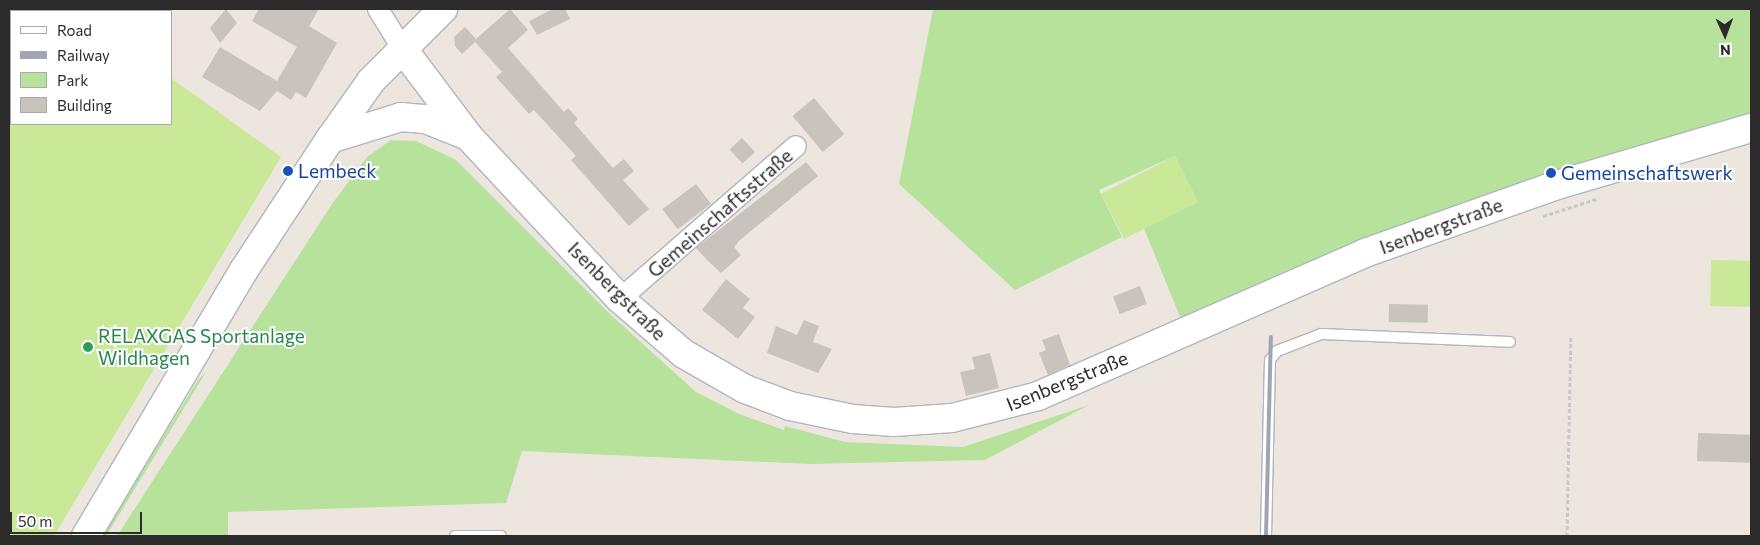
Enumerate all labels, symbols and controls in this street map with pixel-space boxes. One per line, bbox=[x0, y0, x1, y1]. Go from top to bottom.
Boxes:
legend bbox=[10, 10, 172, 125]
north arrow bbox=[1700, 10, 1750, 60]
text: Road bbox=[57, 21, 92, 39]
text: N bbox=[1720, 42, 1731, 59]
text: Railway bbox=[57, 46, 110, 64]
text: Park bbox=[57, 71, 88, 89]
text: Building bbox=[57, 96, 112, 114]
street label: Gemeinschaftsstraße bbox=[643, 144, 797, 282]
place label: Lembeck bbox=[298, 160, 376, 182]
place label: Gemeinschaftswerk bbox=[1561, 162, 1733, 184]
marker: Lembeck bbox=[282, 165, 294, 177]
marker: Gemeinschaftswerk bbox=[1545, 167, 1557, 179]
street label: Isenbergstraße bbox=[1376, 193, 1506, 259]
street label: Isenbergstraße bbox=[563, 237, 671, 345]
place label: RELAXGAS Sportanlage Wildhagen bbox=[98, 325, 305, 369]
marker: RELAXGAS Sportanlage Wildhagen bbox=[82, 341, 94, 353]
street label: Isenbergstraße bbox=[1003, 346, 1131, 416]
scale bar bbox=[12, 502, 145, 534]
text: 50 m bbox=[18, 512, 52, 530]

